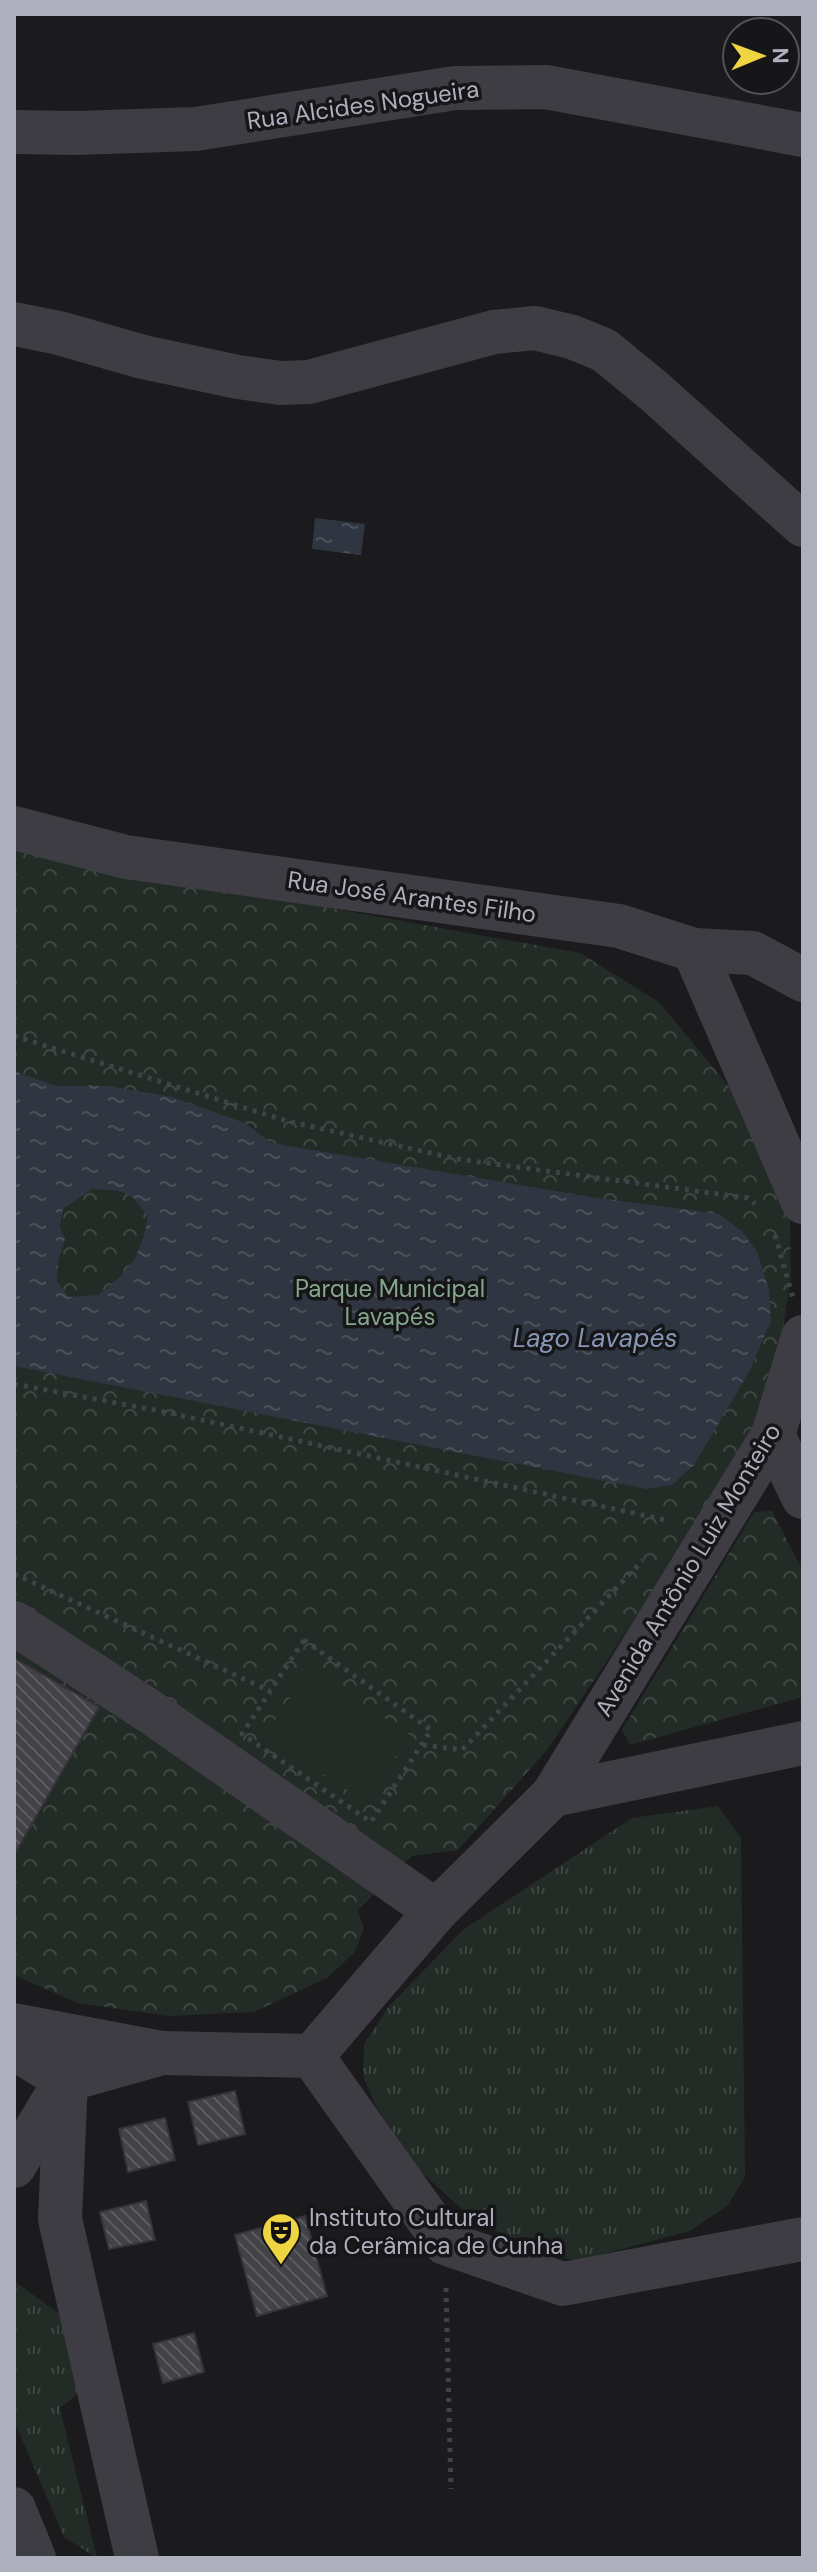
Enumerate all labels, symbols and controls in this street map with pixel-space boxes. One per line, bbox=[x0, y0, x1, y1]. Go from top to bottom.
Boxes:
north arrow bbox=[721, 16, 801, 96]
text: N bbox=[766, 47, 795, 64]
street label: Rua Alcides Nogueira bbox=[245, 73, 481, 136]
street label: Rua José Arantes Filho bbox=[286, 864, 538, 929]
park label: Parque Municipal Lavapés bbox=[295, 1273, 485, 1332]
water label: Lago Lavapés bbox=[513, 1321, 677, 1355]
street label: Avenida Antônio Luiz Monteiro bbox=[588, 1418, 787, 1722]
place label: Instituto Cultural da Cerâmica de Cunha bbox=[309, 2202, 563, 2261]
theatre icon: Instituto Cultural da Cerâmica de Cunha bbox=[260, 2211, 302, 2266]

